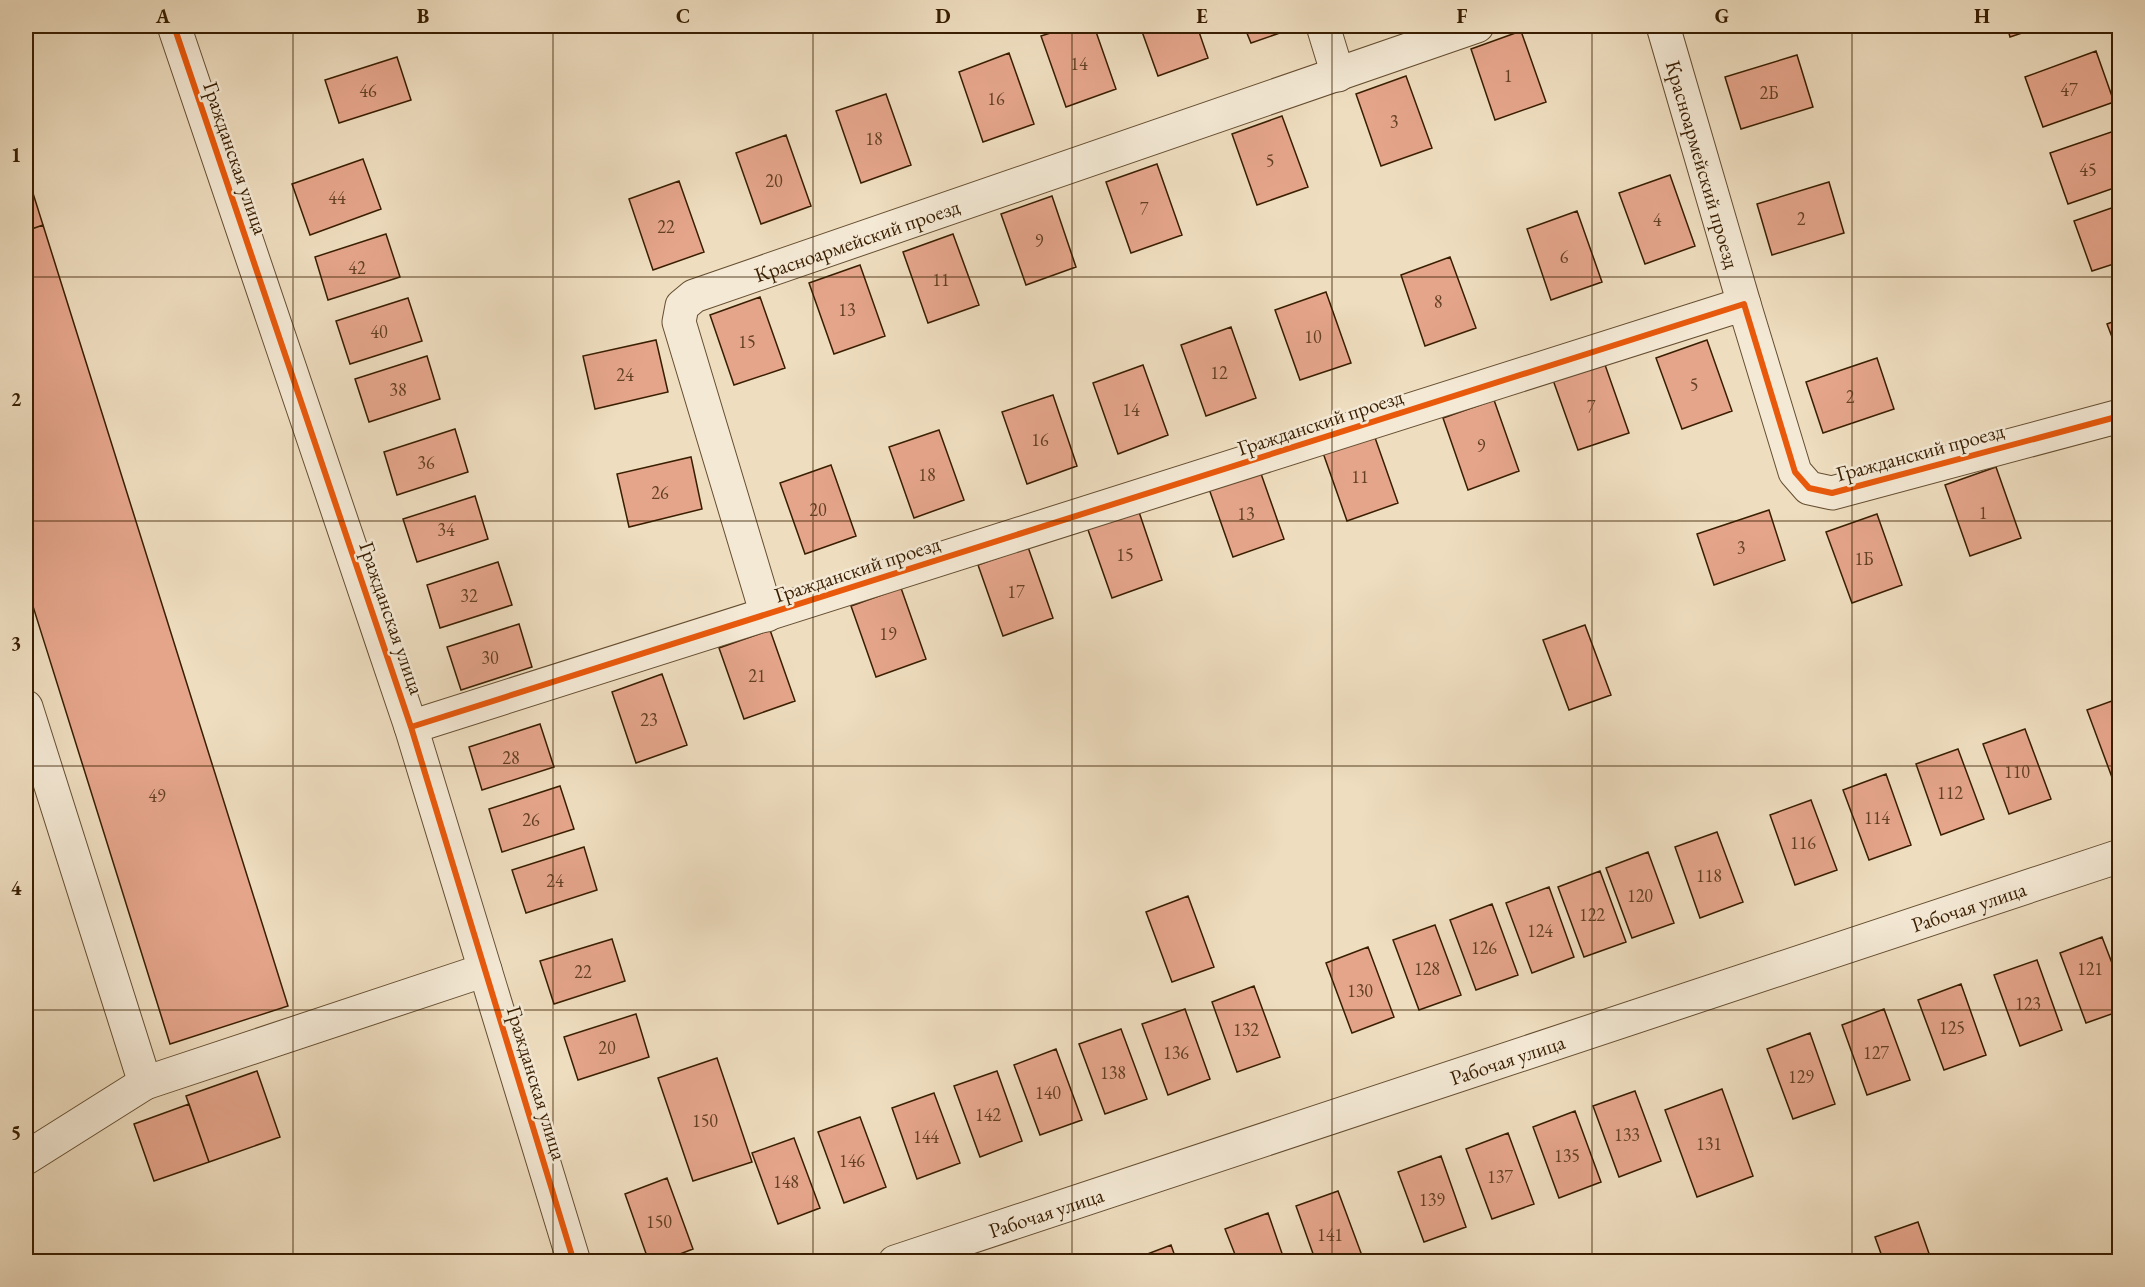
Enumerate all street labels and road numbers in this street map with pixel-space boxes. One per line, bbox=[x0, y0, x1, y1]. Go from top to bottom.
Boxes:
street label: Красноармейский проезд bbox=[1660, 57, 1747, 272]
street label: Гражданская улица bbox=[197, 78, 275, 239]
street label: Красноармейский проезд bbox=[751, 192, 963, 288]
street label: Гражданский проезд bbox=[1234, 382, 1407, 462]
street label: Гражданский проезд bbox=[1833, 416, 2007, 487]
street label: Гражданский проезд bbox=[771, 529, 944, 609]
street label: Гражданская улица bbox=[353, 538, 431, 699]
street label: Рабочая улица bbox=[1908, 874, 2030, 938]
street label: Гражданская улица bbox=[501, 1003, 573, 1164]
street label: Рабочая улица bbox=[1446, 1027, 1569, 1091]
street label: Рабочая улица bbox=[985, 1180, 1107, 1244]

